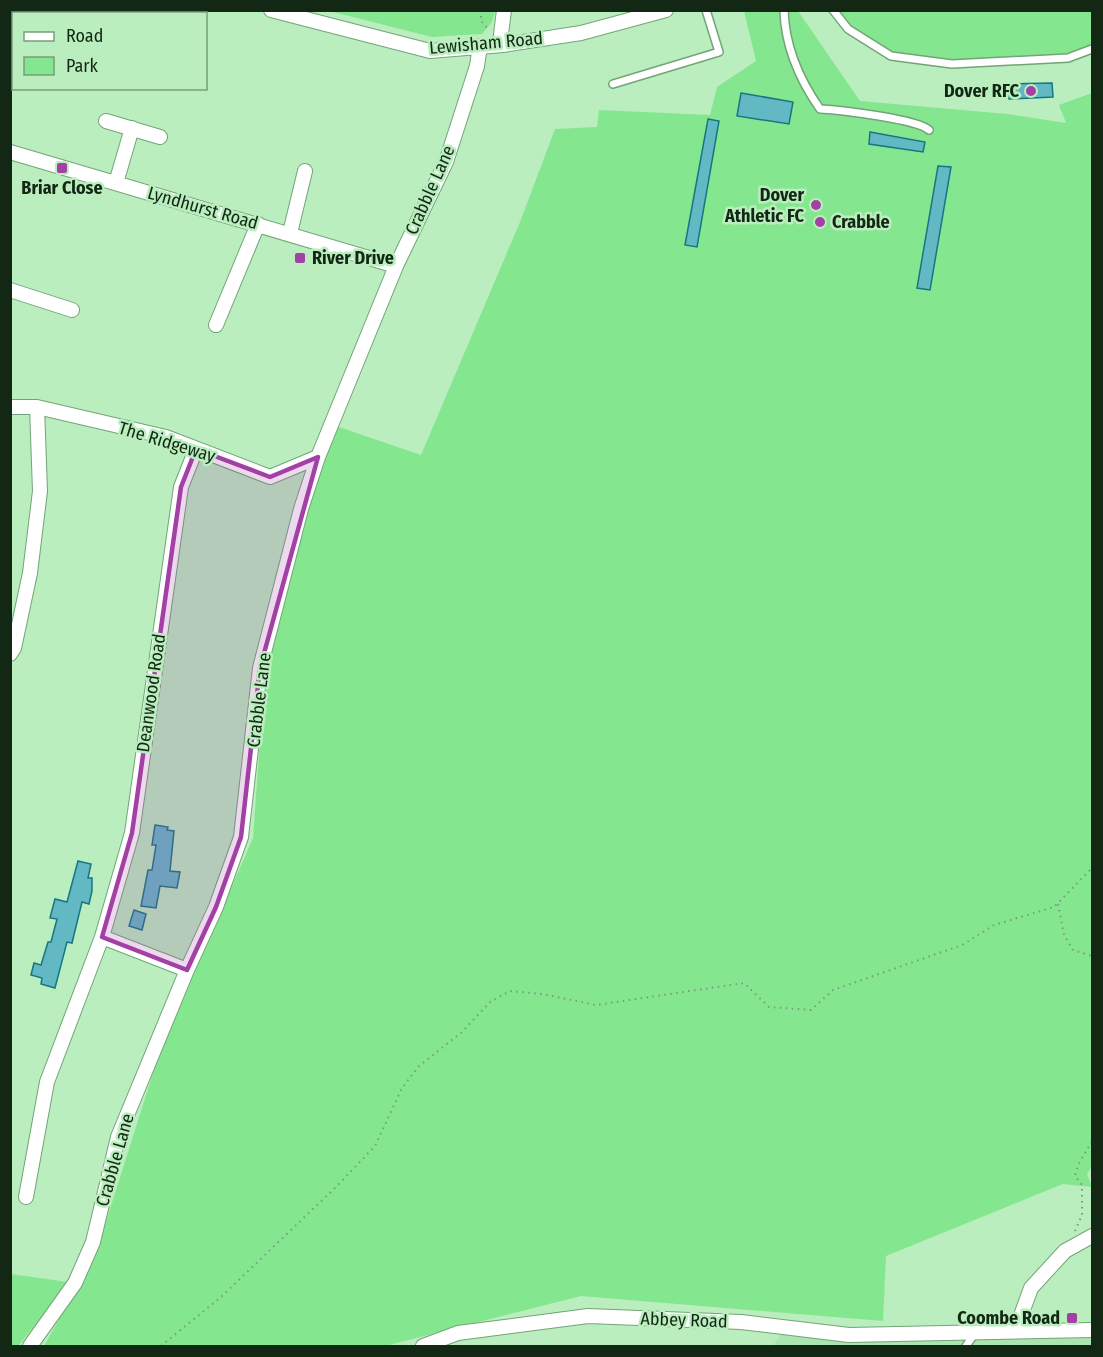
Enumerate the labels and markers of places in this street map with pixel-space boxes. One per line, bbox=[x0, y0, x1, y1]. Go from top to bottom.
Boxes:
place label: Dover RFC bbox=[944, 80, 1020, 102]
marker: Dover RFC bbox=[1024, 84, 1038, 98]
marker: Briar Close bbox=[55, 161, 69, 175]
place label: Briar Close bbox=[21, 177, 103, 199]
place label: Dover Athletic FC bbox=[724, 184, 805, 227]
marker: Dover Athletic FC bbox=[809, 198, 823, 212]
place label: Crabble bbox=[832, 211, 890, 233]
marker: Crabble bbox=[813, 215, 827, 229]
place label: River Drive bbox=[312, 247, 394, 269]
marker: River Drive bbox=[293, 251, 307, 265]
place label: Coombe Road bbox=[957, 1307, 1060, 1329]
marker: Coombe Road bbox=[1065, 1311, 1079, 1325]

